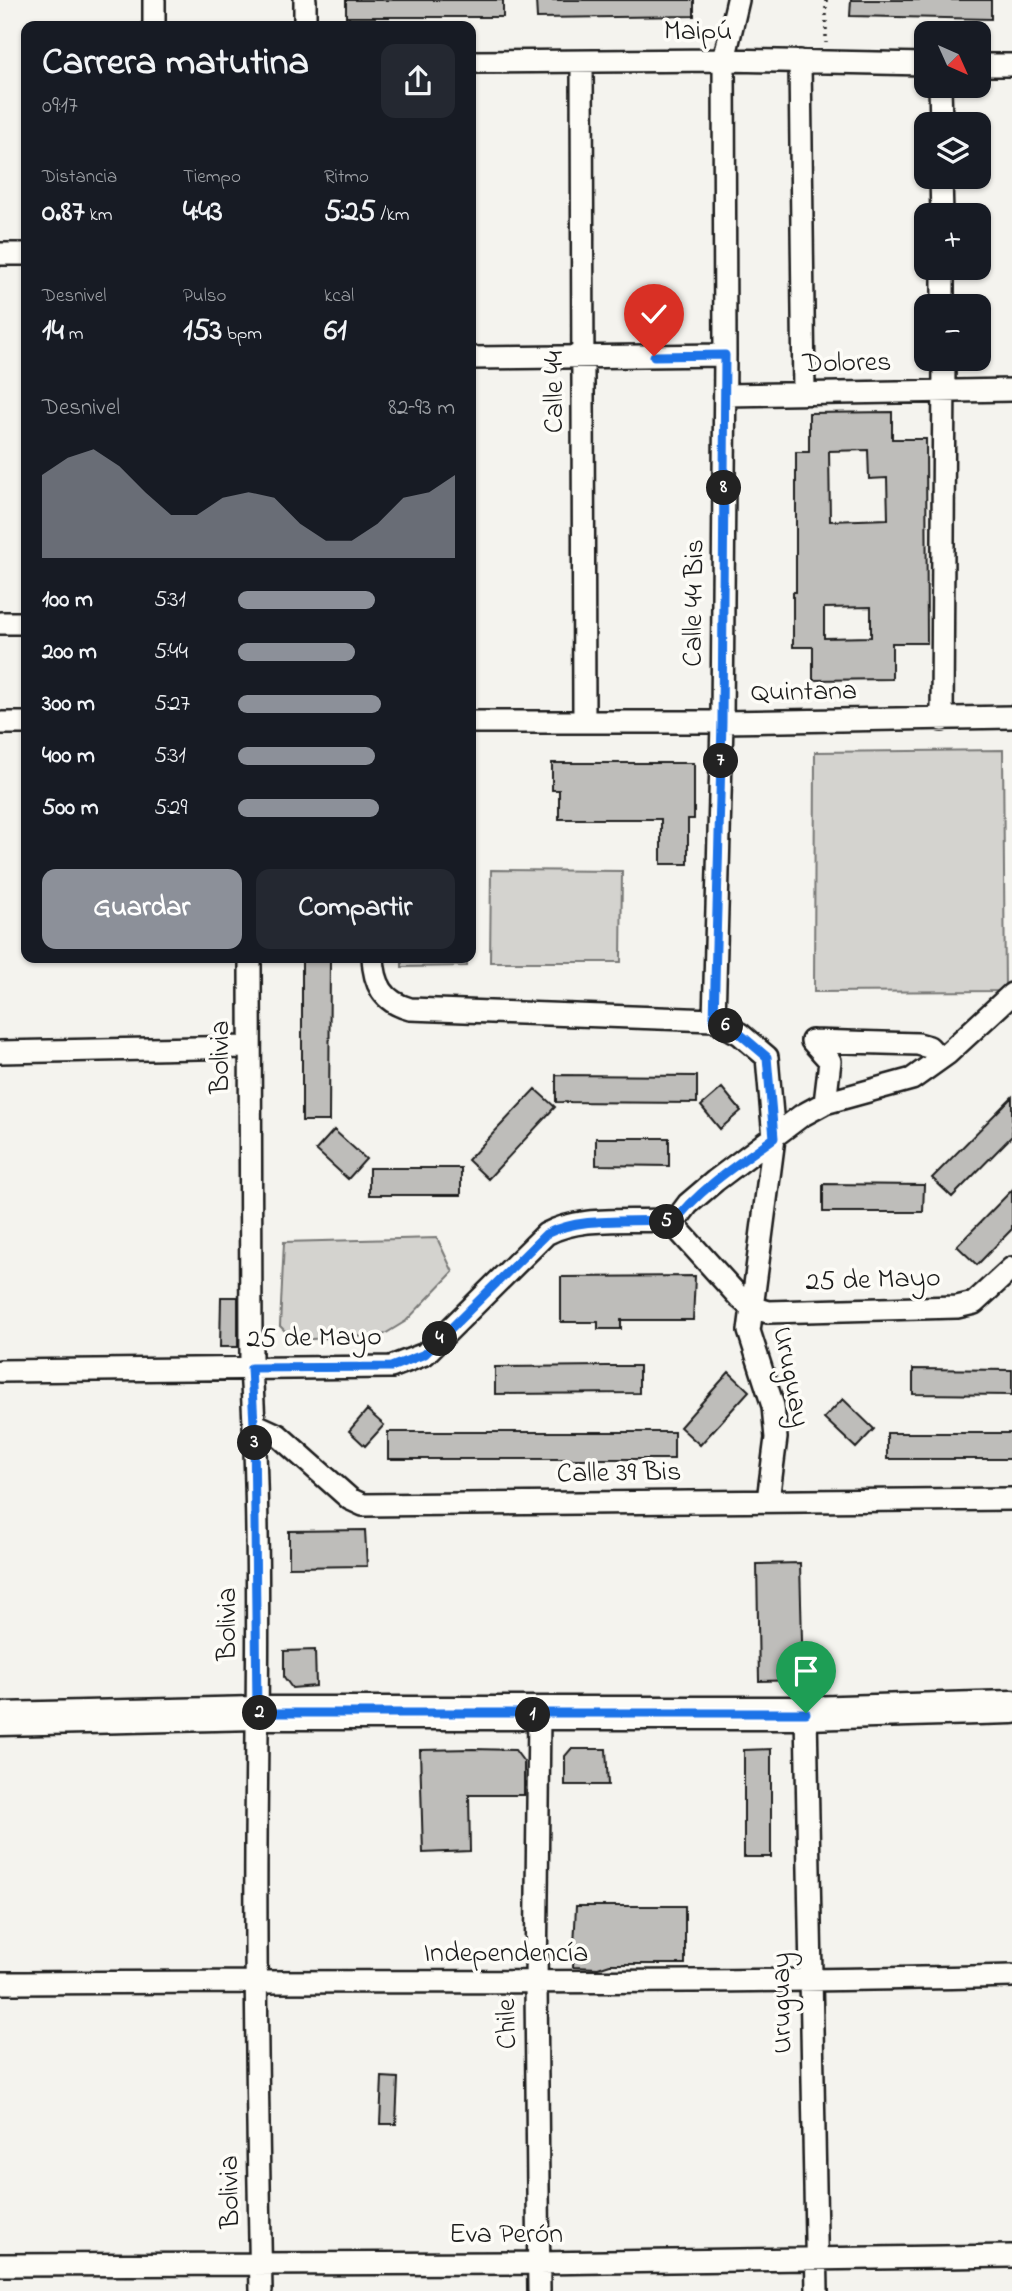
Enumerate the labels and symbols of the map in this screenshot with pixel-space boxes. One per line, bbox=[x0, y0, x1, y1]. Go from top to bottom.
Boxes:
street label: Maipú bbox=[664, 12, 732, 53]
north arrow bbox=[914, 21, 990, 98]
pin bbox=[624, 284, 684, 356]
street label: Dolores bbox=[801, 343, 892, 385]
street label: Calle 44 bbox=[535, 350, 576, 433]
pin: 8 bbox=[706, 470, 742, 505]
street label: Calle 44 Bis bbox=[673, 539, 717, 667]
street label: Quintana bbox=[751, 672, 857, 714]
pin: 7 bbox=[704, 744, 738, 778]
pin: 6 bbox=[708, 1009, 744, 1044]
street label: Bolivia bbox=[201, 1020, 242, 1095]
pin: 5 bbox=[650, 1204, 684, 1240]
street label: 25 de Mayo bbox=[805, 1258, 941, 1304]
street label: 25 de Mayo bbox=[246, 1317, 382, 1361]
pin: 4 bbox=[422, 1322, 458, 1356]
street label: Uruguay bbox=[760, 1323, 820, 1431]
pin: 3 bbox=[238, 1426, 272, 1460]
street label: Calle 39 Bis bbox=[556, 1452, 682, 1496]
street label: Bolivia bbox=[208, 1587, 249, 1662]
pin bbox=[776, 1641, 836, 1713]
pin: 2 bbox=[243, 1696, 278, 1730]
pin: 1 bbox=[516, 1698, 550, 1732]
street label: Independencía bbox=[424, 1934, 588, 1975]
street label: Uruguay bbox=[762, 1952, 804, 2054]
street label: Chile bbox=[487, 1998, 529, 2050]
street label: Bolivia bbox=[210, 2155, 252, 2230]
street label: Eva Perón bbox=[449, 2215, 563, 2256]

